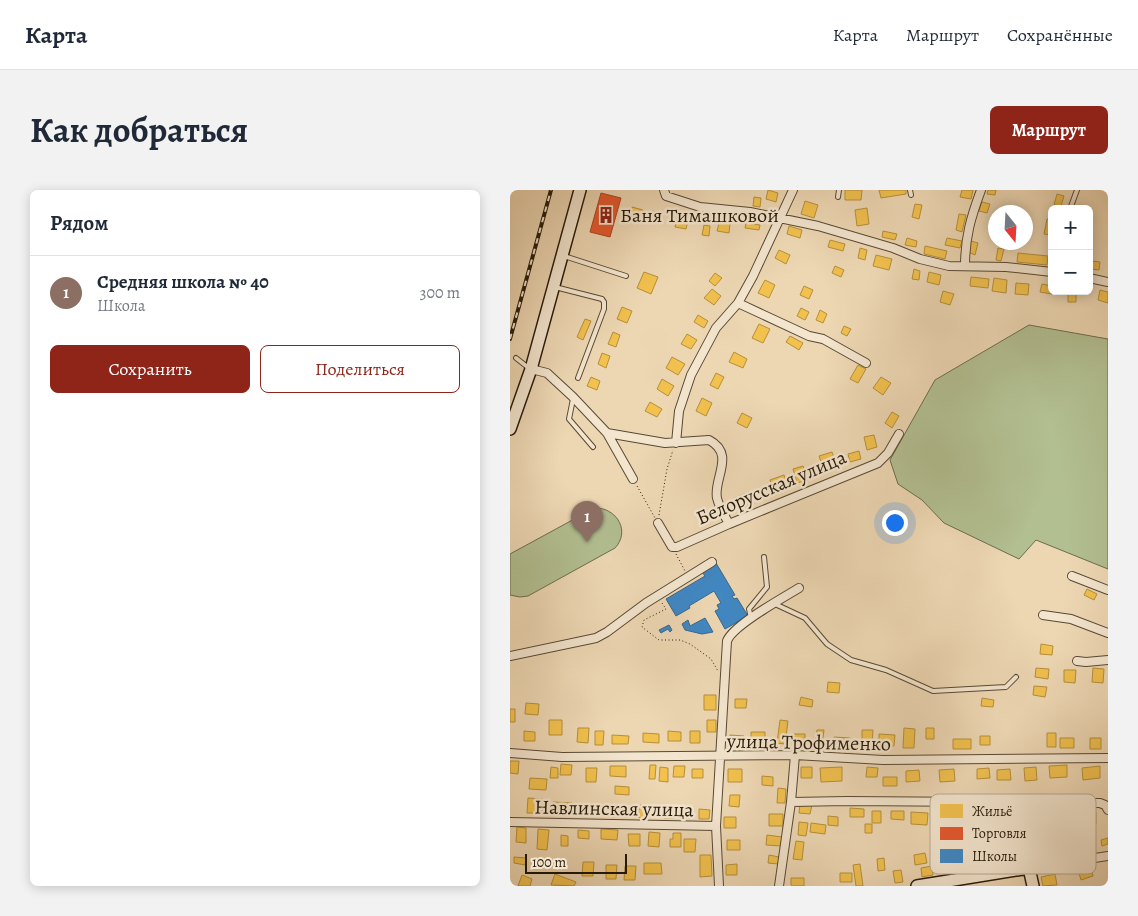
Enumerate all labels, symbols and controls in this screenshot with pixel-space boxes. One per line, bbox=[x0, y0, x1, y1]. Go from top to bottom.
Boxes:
text: Карта bbox=[25, 19, 87, 51]
text: Карта bbox=[833, 23, 878, 47]
text: Маршрут bbox=[906, 23, 979, 47]
text: Сохранённые bbox=[1007, 23, 1113, 47]
text: Как добраться bbox=[30, 106, 248, 154]
button: Маршрут bbox=[990, 106, 1108, 154]
place label: Баня Тимашковой bbox=[620, 202, 779, 229]
building icon: Баня Тимашковой bbox=[596, 205, 616, 225]
north arrow bbox=[988, 205, 1033, 250]
map controls bbox=[1048, 205, 1093, 295]
button: + bbox=[1048, 205, 1093, 250]
text: Рядом bbox=[50, 209, 108, 237]
button: − bbox=[1048, 250, 1093, 295]
text: Средняя школа № 40 bbox=[97, 269, 269, 295]
text: 1 bbox=[63, 282, 69, 304]
text: 300 m bbox=[420, 282, 460, 304]
text: Школа bbox=[97, 295, 145, 317]
button: Сохранить bbox=[50, 345, 250, 393]
button: Поделиться bbox=[260, 345, 460, 393]
street label: Белорусская улица bbox=[692, 443, 851, 531]
pin: 1 bbox=[571, 501, 603, 542]
your location bbox=[882, 510, 908, 536]
street label: улица Трофименко bbox=[726, 728, 891, 757]
street label: Навлинская улица bbox=[534, 794, 695, 823]
legend bbox=[930, 794, 1096, 874]
text: Жильё bbox=[972, 802, 1012, 821]
text: Торговля bbox=[972, 824, 1027, 843]
text: Школы bbox=[972, 847, 1017, 866]
scale bar bbox=[525, 851, 628, 874]
text: 100 m bbox=[532, 853, 566, 872]

